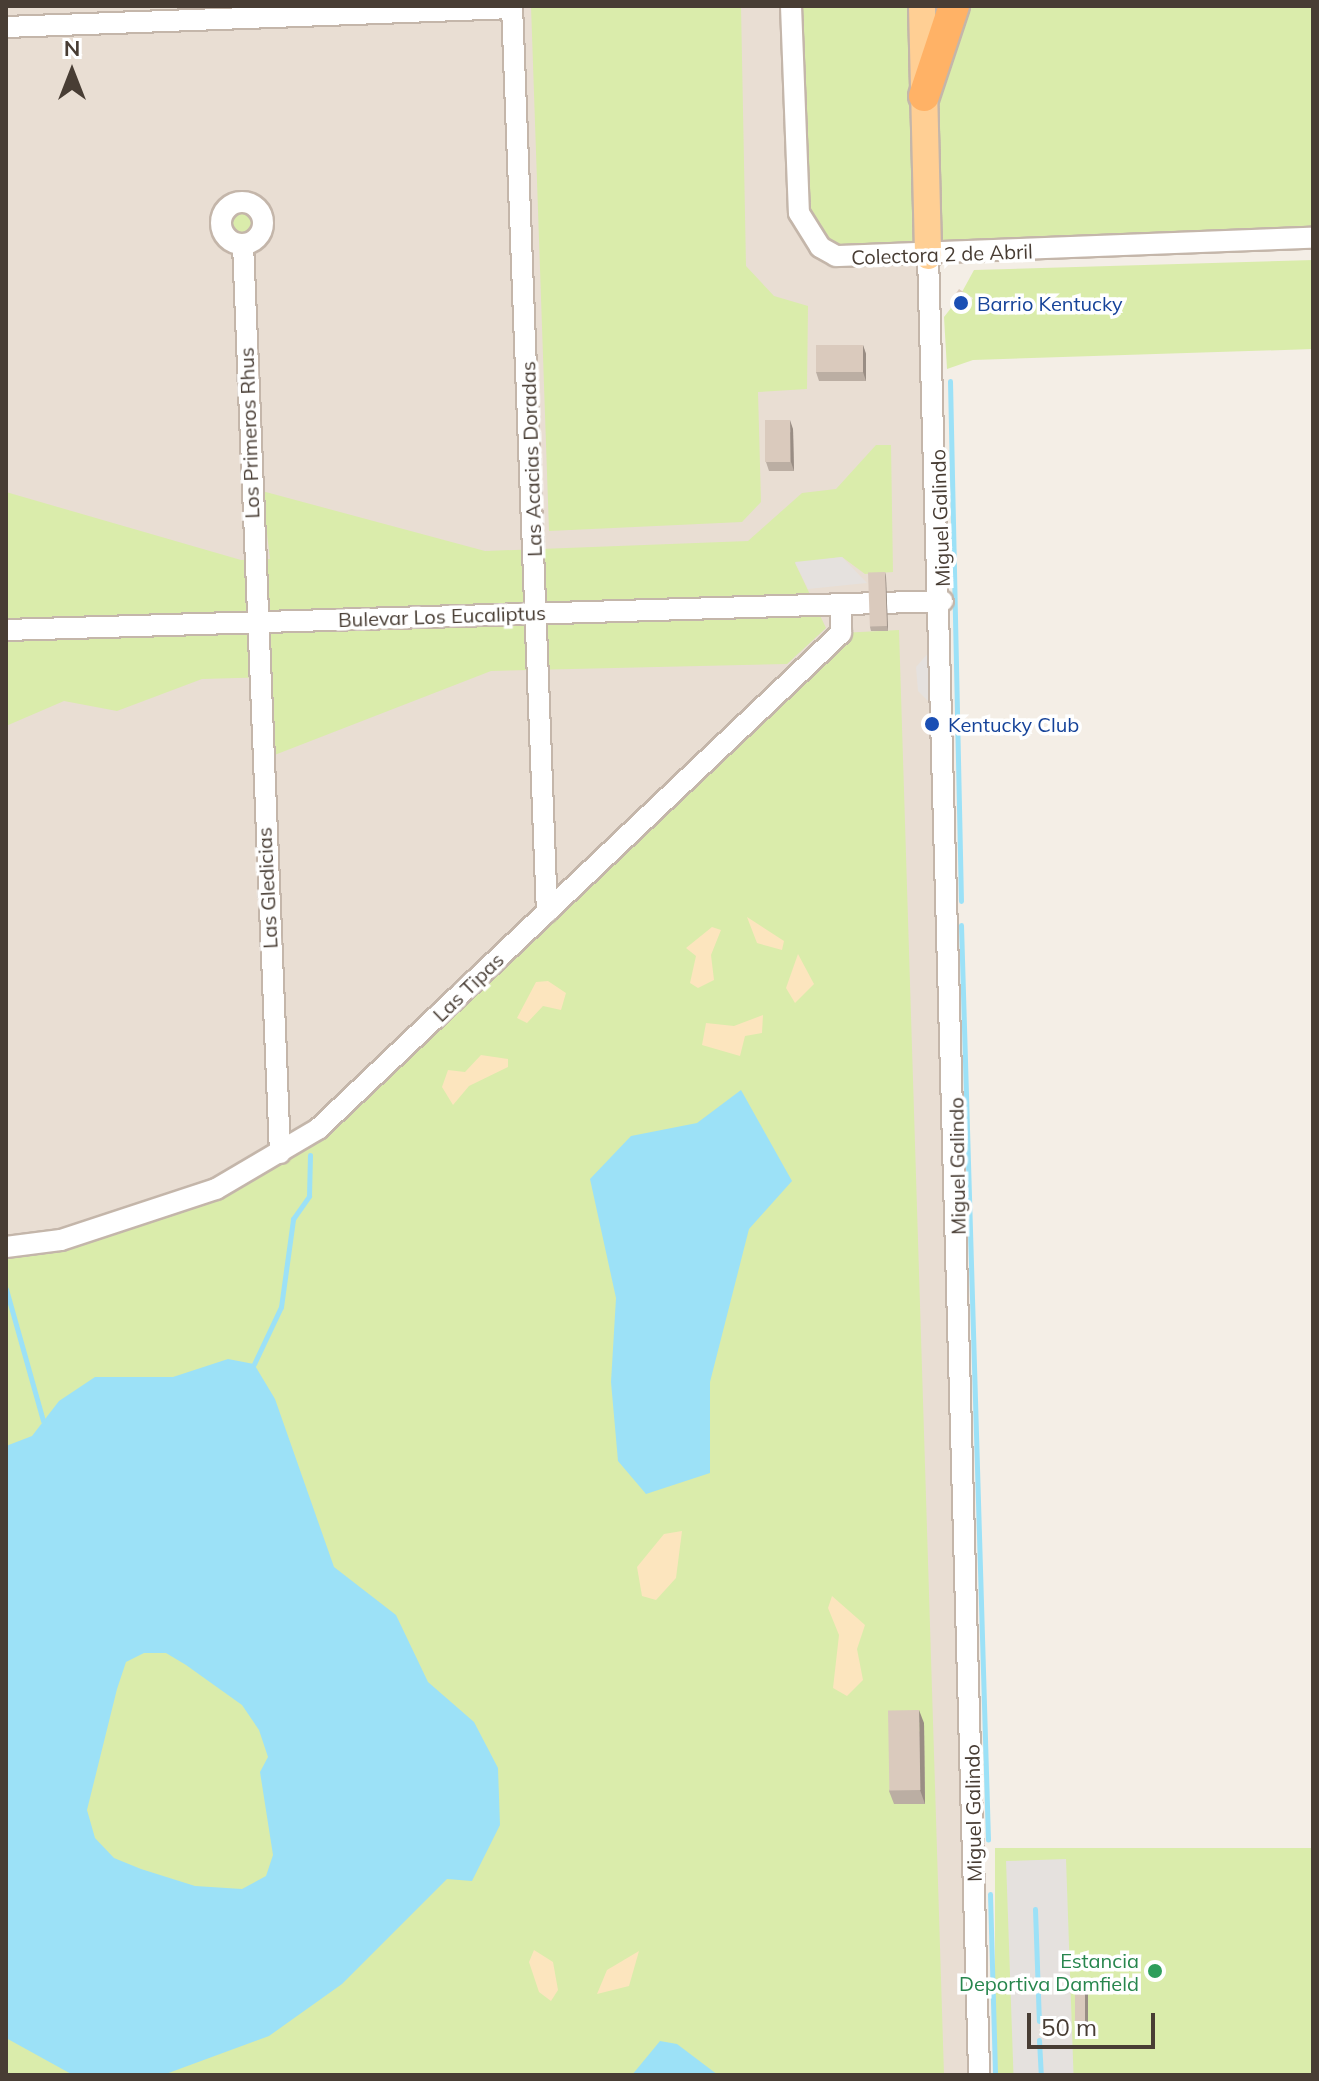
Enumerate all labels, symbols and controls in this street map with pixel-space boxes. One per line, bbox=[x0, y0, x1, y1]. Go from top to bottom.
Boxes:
north arrow bbox=[32, 32, 112, 112]
text: N bbox=[64, 34, 80, 62]
street label: Colectora 2 de Abril bbox=[851, 239, 1033, 269]
place label: Barrio Kentucky bbox=[977, 291, 1123, 315]
marker: Barrio Kentucky bbox=[952, 294, 970, 312]
street label: Los Primeros Rhus bbox=[234, 347, 264, 519]
street label: Las Acacias Doradas bbox=[516, 361, 546, 557]
street label: Miguel Galindo bbox=[926, 449, 954, 587]
street label: Bulevar Los Eucaliptus bbox=[338, 600, 546, 632]
place label: Kentucky Club bbox=[948, 712, 1079, 736]
marker: Kentucky Club bbox=[923, 715, 941, 733]
street label: Las Gledicias bbox=[252, 827, 282, 949]
street label: Las Tipas bbox=[428, 948, 508, 1026]
street label: Miguel Galindo bbox=[944, 1097, 970, 1235]
street label: Miguel Galindo bbox=[960, 1744, 986, 1882]
place label: Estancia Deportiva Damfield bbox=[959, 1948, 1139, 1995]
marker: Estancia Deportiva Damfield bbox=[1146, 1962, 1164, 1980]
scale bar bbox=[1031, 1997, 1159, 2047]
text: 50 m bbox=[1041, 2012, 1097, 2042]

